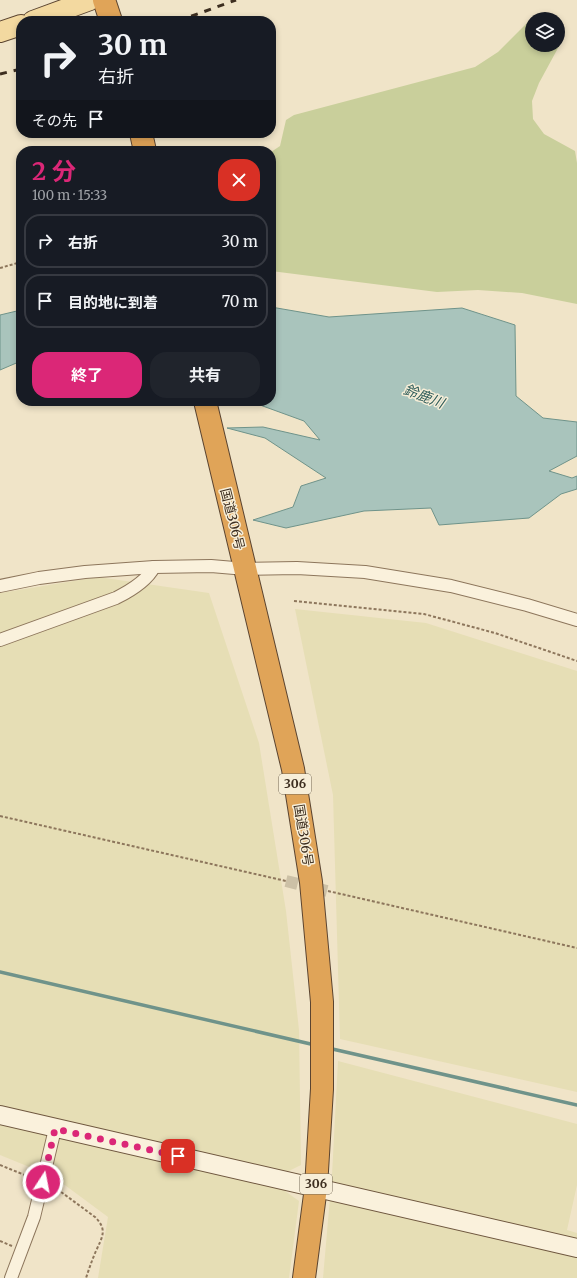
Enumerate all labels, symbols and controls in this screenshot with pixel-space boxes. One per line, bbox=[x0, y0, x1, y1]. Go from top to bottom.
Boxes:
map controls bbox=[525, 12, 565, 52]
button: layers bbox=[525, 12, 565, 52]
text: 30 m bbox=[98, 27, 167, 63]
icon: right bbox=[32, 32, 84, 84]
text: 右折 bbox=[98, 65, 134, 88]
icon: arrive bbox=[85, 108, 107, 130]
text: その先 bbox=[32, 111, 77, 130]
text: 2 分 bbox=[32, 156, 76, 187]
button: close bbox=[218, 159, 260, 201]
text: 100 m · 15:33 bbox=[32, 187, 107, 204]
icon: right bbox=[34, 230, 56, 252]
text: 30 m bbox=[221, 232, 258, 251]
text: 右折 bbox=[68, 233, 98, 252]
icon: arrive bbox=[34, 290, 56, 312]
text: 70 m bbox=[222, 292, 258, 311]
text: 目的地に到着 bbox=[68, 293, 158, 312]
button: 終了 bbox=[32, 352, 142, 398]
button: 共有 bbox=[150, 352, 260, 398]
water label: 鈴鹿川 bbox=[401, 380, 449, 413]
street label: 国道306号 bbox=[217, 487, 248, 552]
road number: 306 bbox=[279, 774, 311, 794]
street label: 国道306号 bbox=[290, 803, 317, 867]
pin bbox=[161, 1139, 195, 1173]
icon: arrive bbox=[167, 1145, 189, 1167]
position arrow bbox=[22, 1161, 64, 1203]
road number: 306 bbox=[300, 1174, 332, 1194]

